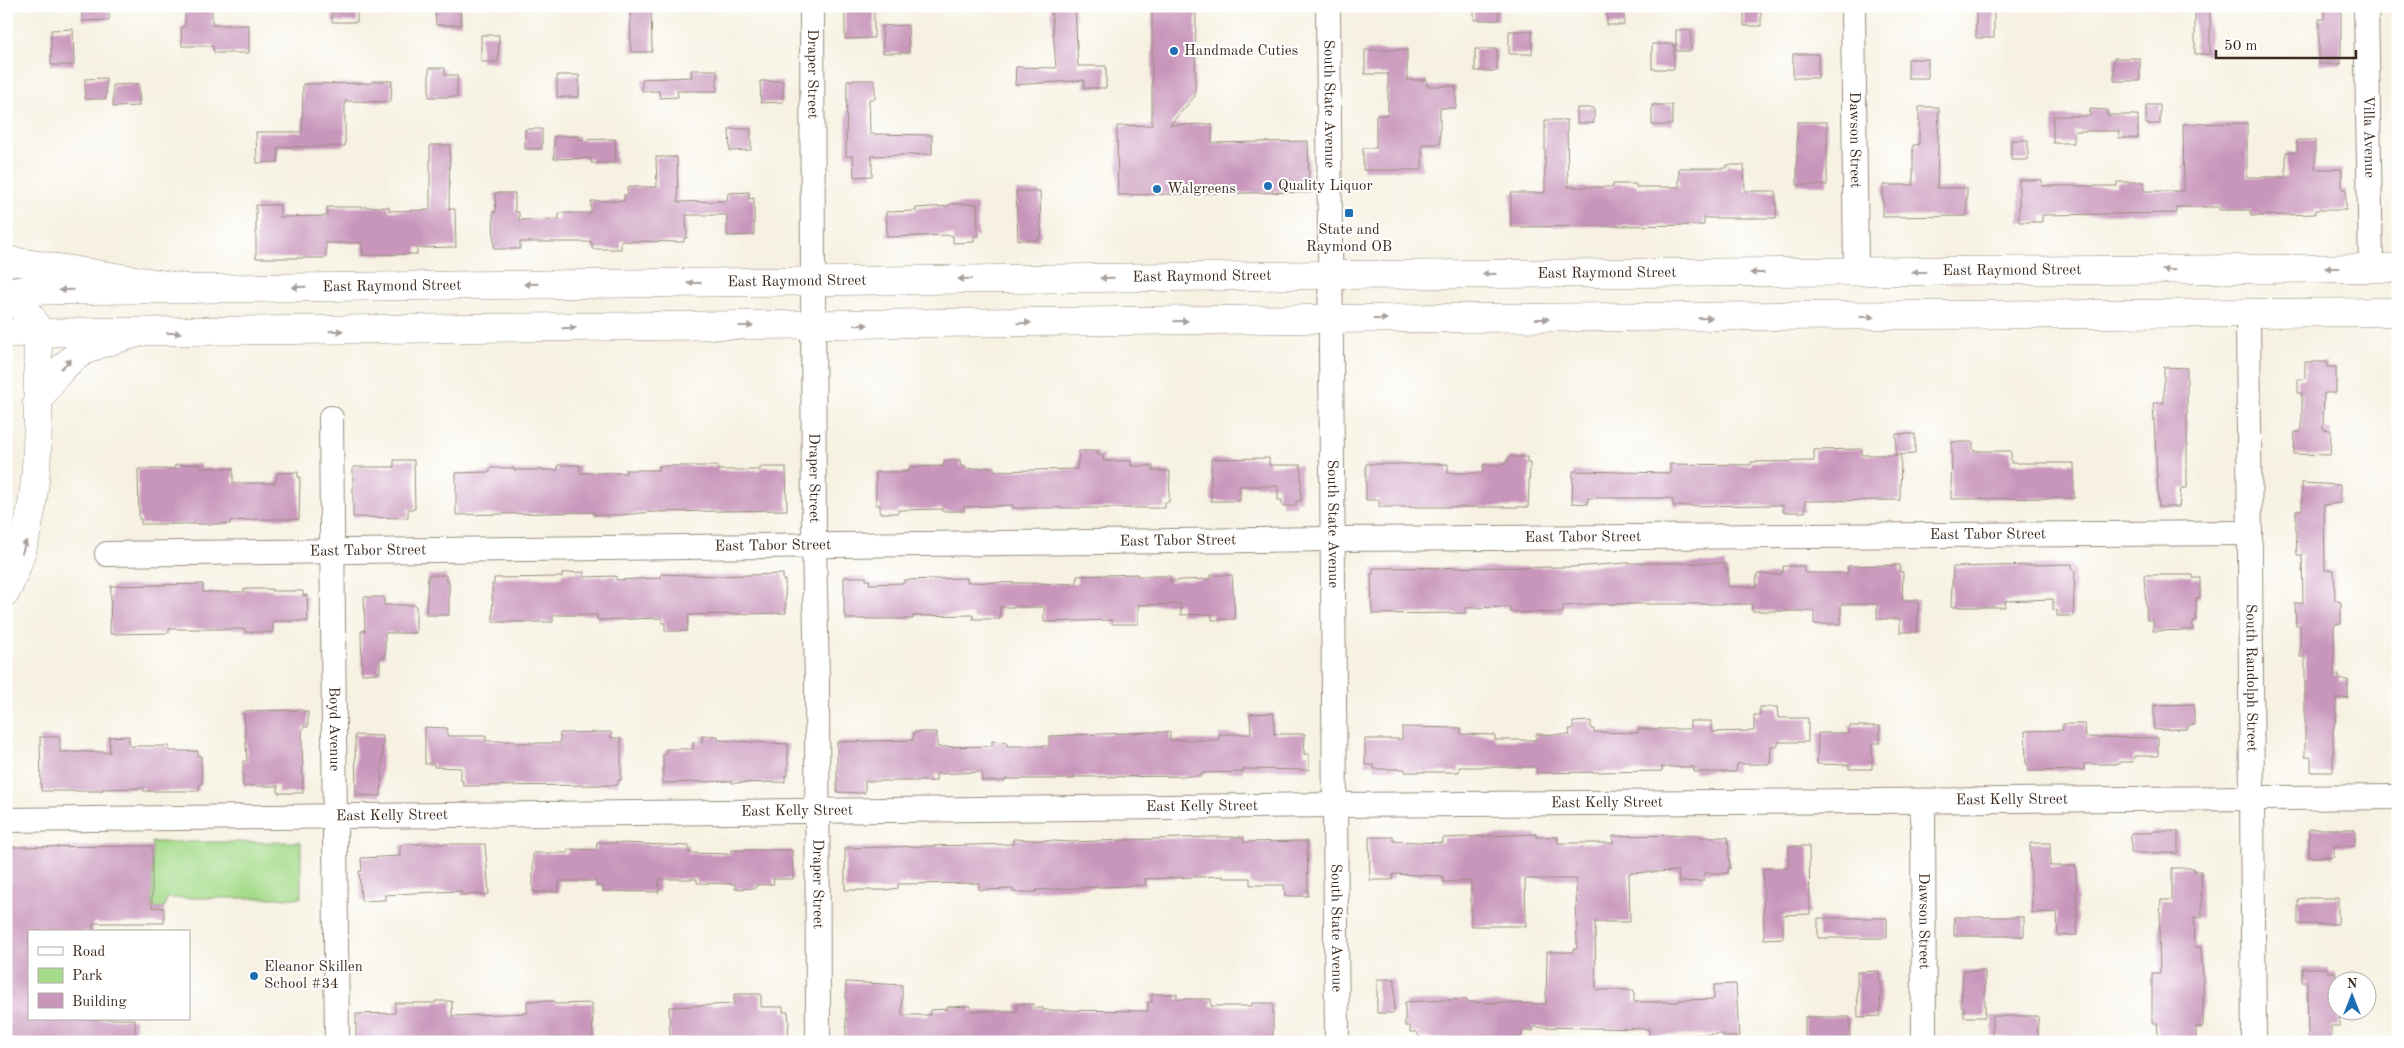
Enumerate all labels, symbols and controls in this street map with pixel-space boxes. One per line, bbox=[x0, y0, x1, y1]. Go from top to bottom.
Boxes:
scale bar bbox=[2216, 28, 2356, 60]
street label: Draper Street bbox=[805, 29, 820, 119]
text: 50 m bbox=[2224, 39, 2258, 54]
street label: South State Avenue bbox=[1321, 40, 1337, 168]
place label: Handmade Cuties bbox=[1184, 44, 1298, 59]
marker: Handmade Cuties bbox=[1168, 45, 1180, 57]
street label: Dawson Street bbox=[1846, 92, 1863, 188]
street label: Villa Avenue bbox=[2360, 96, 2377, 178]
place label: Quality Liquor bbox=[1278, 179, 1373, 194]
marker: Quality Liquor bbox=[1262, 180, 1274, 192]
place label: Walgreens bbox=[1167, 182, 1236, 197]
marker: Walgreens bbox=[1151, 183, 1163, 195]
marker: State and Raymond OB bbox=[1343, 207, 1355, 219]
place label: State and Raymond OB bbox=[1306, 223, 1392, 255]
street label: East Raymond Street bbox=[1942, 263, 2081, 278]
one-way arrow bbox=[2323, 264, 2339, 272]
street label: East Raymond Street bbox=[1537, 265, 1676, 281]
one-way arrow bbox=[2161, 266, 2177, 274]
street label: East Raymond Street bbox=[1132, 268, 1271, 285]
one-way arrow bbox=[1911, 268, 1927, 276]
one-way arrow bbox=[1748, 269, 1764, 277]
one-way arrow bbox=[1481, 271, 1497, 279]
street label: East Raymond Street bbox=[727, 273, 867, 290]
one-way arrow bbox=[1099, 274, 1115, 282]
one-way arrow bbox=[956, 275, 972, 283]
street label: East Raymond Street bbox=[322, 278, 462, 295]
one-way arrow bbox=[686, 279, 702, 287]
one-way arrow bbox=[523, 280, 539, 288]
one-way arrow bbox=[291, 283, 307, 291]
one-way arrow bbox=[58, 286, 74, 294]
one-way arrow bbox=[1860, 313, 1876, 321]
one-way arrow bbox=[1697, 314, 1713, 322]
one-way arrow bbox=[1372, 315, 1388, 323]
one-way arrow bbox=[1535, 315, 1551, 323]
one-way arrow bbox=[1173, 317, 1189, 325]
one-way arrow bbox=[1016, 319, 1032, 327]
one-way arrow bbox=[854, 321, 870, 329]
one-way arrow bbox=[739, 322, 755, 330]
one-way arrow bbox=[561, 324, 577, 332]
one-way arrow bbox=[329, 326, 345, 334]
one-way arrow bbox=[166, 329, 182, 337]
one-way arrow bbox=[60, 358, 72, 370]
street label: Draper Street bbox=[806, 433, 821, 523]
street label: South State Avenue bbox=[1324, 460, 1341, 588]
street label: East Tabor Street bbox=[1930, 527, 2046, 543]
street label: East Tabor Street bbox=[1525, 529, 1641, 545]
street label: East Tabor Street bbox=[1120, 533, 1236, 549]
street label: East Tabor Street bbox=[715, 538, 831, 554]
one-way arrow bbox=[20, 539, 28, 554]
street label: East Tabor Street bbox=[310, 543, 426, 559]
street label: South Randolph Street bbox=[2243, 604, 2259, 752]
street label: Boyd Avenue bbox=[326, 687, 342, 772]
street label: East Kelly Street bbox=[1956, 792, 2068, 808]
street label: East Kelly Street bbox=[1551, 795, 1663, 811]
street label: East Kelly Street bbox=[1146, 798, 1258, 815]
street label: East Kelly Street bbox=[741, 803, 853, 819]
street label: East Kelly Street bbox=[336, 808, 448, 824]
street label: Draper Street bbox=[810, 839, 825, 929]
street label: South State Avenue bbox=[1328, 864, 1344, 992]
street label: Dawson Street bbox=[1916, 873, 1931, 969]
legend bbox=[28, 930, 190, 1020]
text: Road bbox=[72, 945, 106, 960]
place label: Eleanor Skillen School #34 bbox=[264, 960, 363, 992]
text: Park bbox=[72, 969, 103, 984]
marker: Eleanor Skillen School #34 bbox=[248, 970, 260, 982]
north arrow bbox=[2326, 970, 2376, 1020]
text: N bbox=[2347, 977, 2358, 991]
text: Building bbox=[72, 995, 127, 1010]

